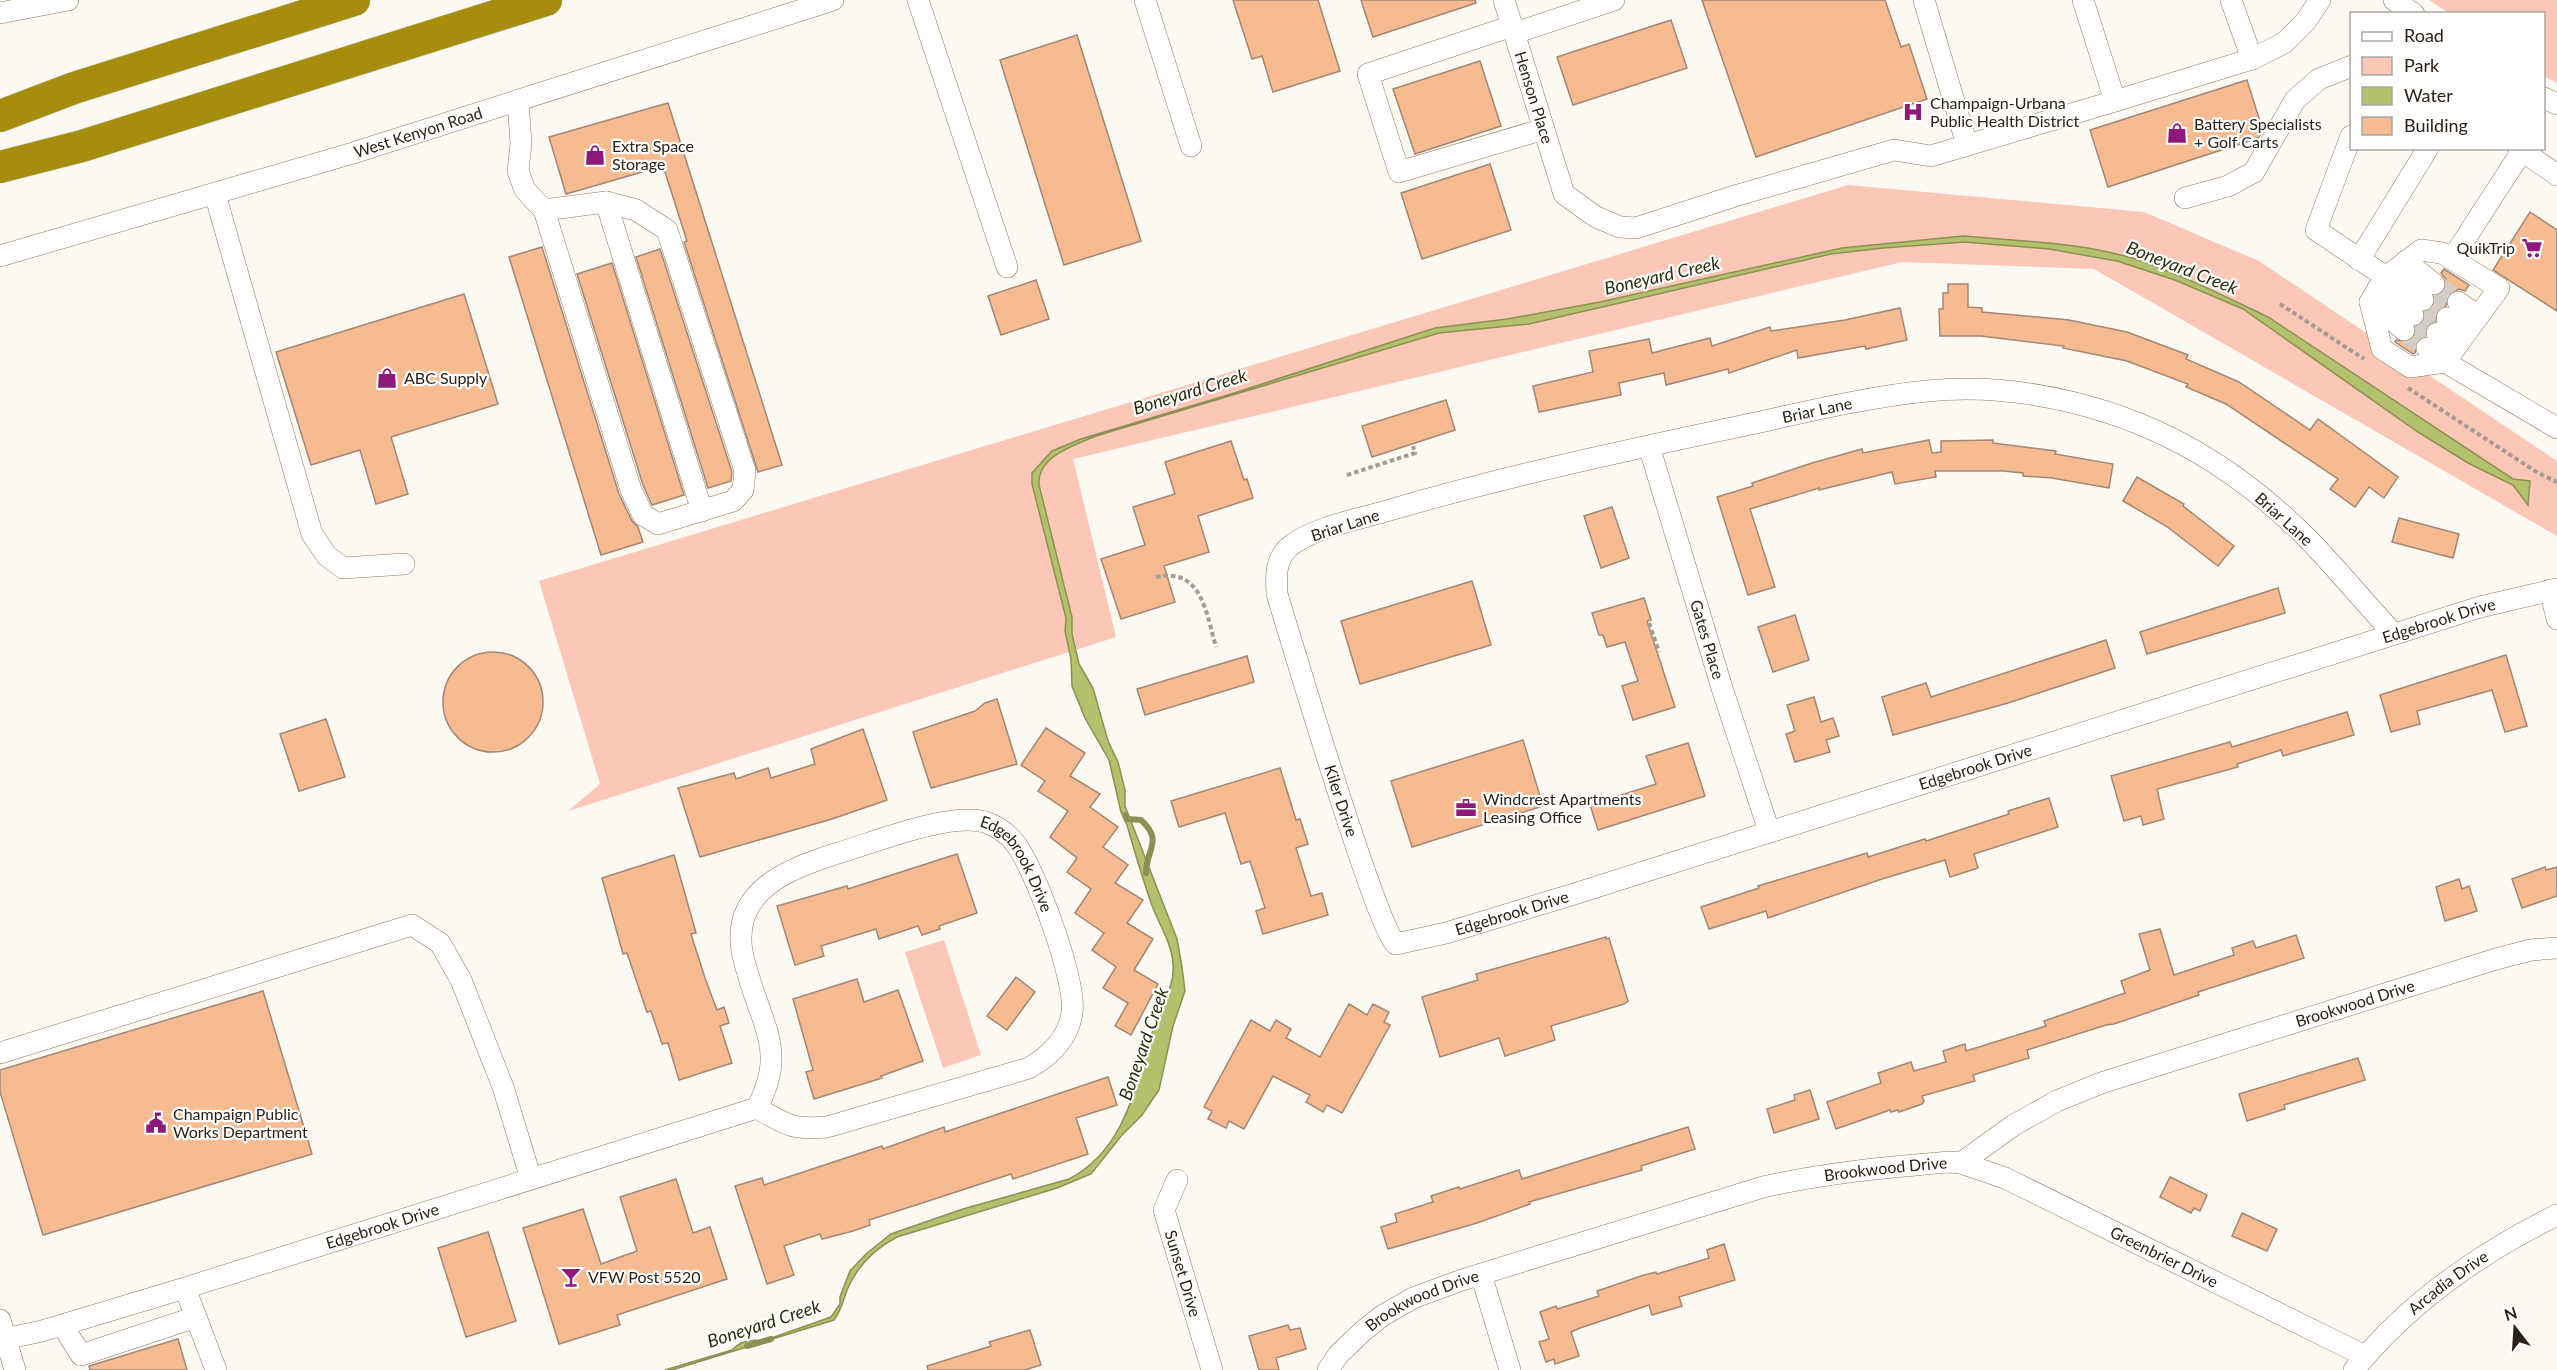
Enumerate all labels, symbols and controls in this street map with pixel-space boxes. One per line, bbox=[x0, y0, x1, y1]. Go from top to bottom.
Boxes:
legend bbox=[2350, 12, 2545, 150]
text: Road bbox=[2404, 24, 2444, 46]
street label: Henson Place bbox=[1511, 49, 1558, 146]
text: Park bbox=[2404, 54, 2440, 76]
text: Water bbox=[2404, 84, 2453, 106]
place label: Champaign-Urbana Public Health District bbox=[1930, 93, 2079, 130]
hospital icon: Champaign-Urbana Public Health District bbox=[1901, 100, 1925, 124]
street label: West Kenyon Road bbox=[351, 102, 485, 161]
place label: Battery Specialists + Golf Carts bbox=[2194, 114, 2322, 151]
text: Building bbox=[2404, 114, 2468, 136]
shop icon: Battery Specialists + Golf Carts bbox=[2165, 121, 2189, 145]
place label: Extra Space Storage bbox=[612, 136, 694, 173]
shop icon: Extra Space Storage bbox=[583, 143, 607, 167]
water label: Boneyard Creek bbox=[2123, 236, 2242, 299]
supermarket icon: QuikTrip bbox=[2520, 236, 2544, 260]
place label: QuikTrip bbox=[2457, 238, 2515, 257]
water label: Boneyard Creek bbox=[1602, 251, 1722, 299]
water label: Boneyard Creek bbox=[1130, 363, 1250, 419]
shop icon: ABC Supply bbox=[375, 366, 399, 390]
place label: ABC Supply bbox=[404, 368, 488, 387]
street label: Briar Lane bbox=[1780, 393, 1854, 426]
street label: Briar Lane bbox=[2252, 488, 2317, 549]
street label: Briar Lane bbox=[1308, 505, 1382, 545]
street label: Edgebrook Drive bbox=[2380, 594, 2497, 646]
street label: Gates Place bbox=[1687, 597, 1729, 681]
street label: Edgebrook Drive bbox=[1916, 740, 2034, 793]
street label: Kiler Drive bbox=[1321, 762, 1362, 839]
place label: Windcrest Apartments Leasing Office bbox=[1483, 789, 1641, 826]
office icon: Windcrest Apartments Leasing Office bbox=[1454, 796, 1478, 820]
street label: Edgebrook Drive bbox=[978, 811, 1057, 915]
street label: Edgebrook Drive bbox=[1453, 886, 1571, 939]
street label: Brookwood Drive bbox=[2293, 975, 2417, 1030]
water label: Boneyard Creek bbox=[1113, 984, 1173, 1103]
place label: Champaign Public Works Department bbox=[173, 1104, 308, 1141]
public building icon: Champaign Public Works Department bbox=[144, 1111, 168, 1135]
street label: Brookwood Drive bbox=[1823, 1152, 1948, 1184]
street label: Edgebrook Drive bbox=[323, 1199, 441, 1252]
street label: Greenbrier Drive bbox=[2107, 1222, 2221, 1291]
street label: Sunset Drive bbox=[1162, 1228, 1206, 1319]
street label: Arcadia Drive bbox=[2404, 1246, 2491, 1318]
bar icon: VFW Post 5520 bbox=[559, 1265, 583, 1289]
street label: Brookwood Drive bbox=[1361, 1265, 1481, 1335]
place label: VFW Post 5520 bbox=[588, 1267, 700, 1286]
water label: Boneyard Creek bbox=[704, 1294, 824, 1352]
north arrow bbox=[2485, 1298, 2545, 1358]
text: N bbox=[2502, 1302, 2519, 1324]

